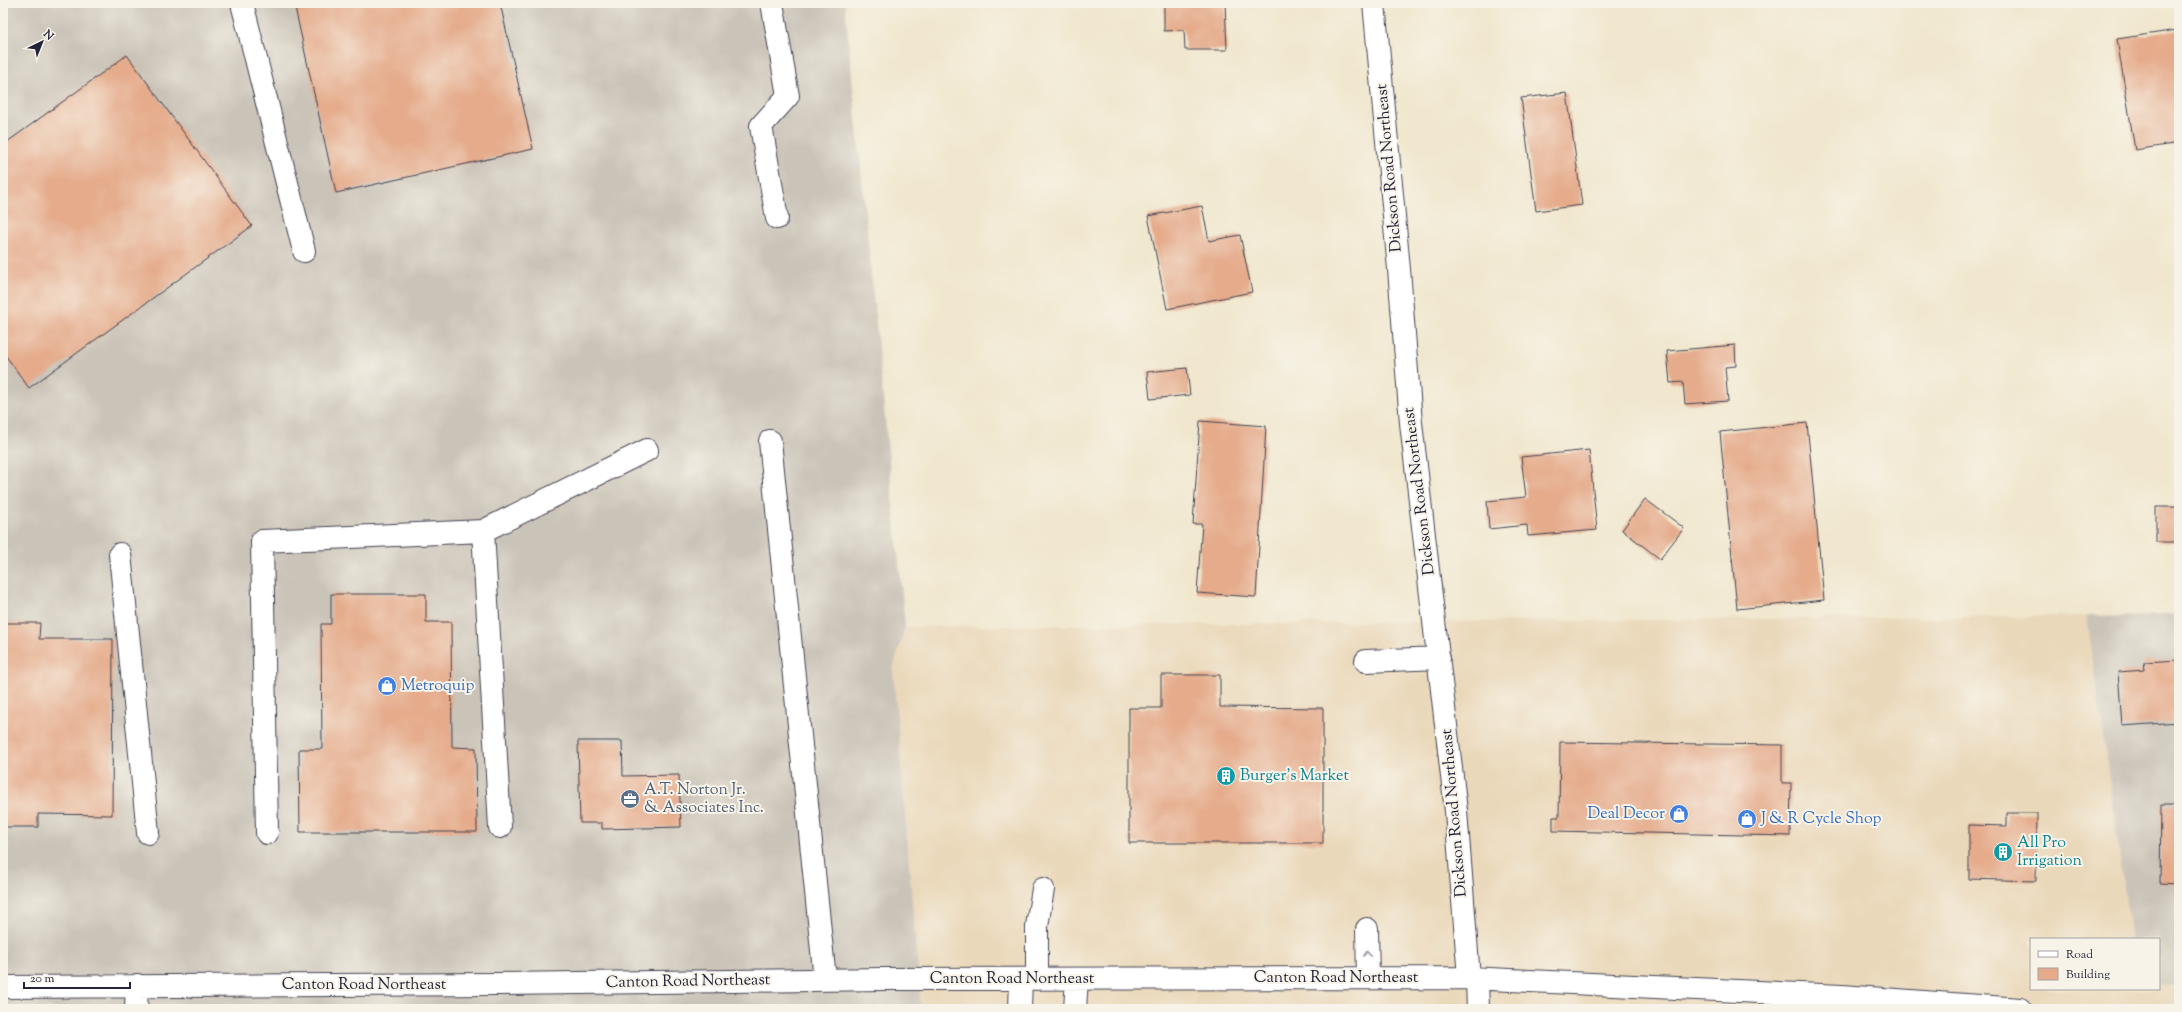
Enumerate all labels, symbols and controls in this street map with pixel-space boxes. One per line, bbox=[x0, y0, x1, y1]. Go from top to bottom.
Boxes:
north arrow bbox=[22, 22, 62, 62]
text: N bbox=[39, 26, 57, 44]
street label: Dickson Road Northeast bbox=[1371, 82, 1409, 253]
street label: Dickson Road Northeast bbox=[1398, 405, 1442, 576]
shop icon: Metroquip bbox=[376, 675, 398, 697]
place label: Metroquip bbox=[401, 675, 475, 698]
street label: Dickson Road Northeast bbox=[1436, 727, 1474, 898]
building icon: Burger's Market bbox=[1215, 765, 1237, 787]
place label: Burger's Market bbox=[1240, 765, 1349, 788]
place label: A.T. Norton Jr. & Associates Inc. bbox=[644, 779, 764, 820]
office icon: A.T. Norton Jr. & Associates Inc. bbox=[619, 788, 641, 810]
place label: Deal Decor bbox=[1588, 803, 1665, 826]
shop icon: Deal Decor bbox=[1668, 803, 1690, 825]
shop icon: J & R Cycle Shop bbox=[1736, 808, 1758, 830]
place label: J & R Cycle Shop bbox=[1760, 808, 1882, 831]
place label: All Pro Irrigation bbox=[2017, 832, 2082, 873]
building icon: All Pro Irrigation bbox=[1992, 841, 2014, 863]
legend bbox=[2030, 938, 2160, 990]
text: Road bbox=[2066, 946, 2093, 964]
one-way arrow bbox=[1363, 951, 1372, 957]
scale bar bbox=[24, 964, 130, 990]
text: Building bbox=[2066, 966, 2110, 984]
street label: Canton Road Northeast bbox=[1254, 967, 1419, 990]
street label: Canton Road Northeast bbox=[930, 968, 1095, 991]
street label: Canton Road Northeast bbox=[606, 969, 771, 995]
text: 20 m bbox=[30, 970, 55, 988]
street label: Canton Road Northeast bbox=[282, 974, 447, 997]

